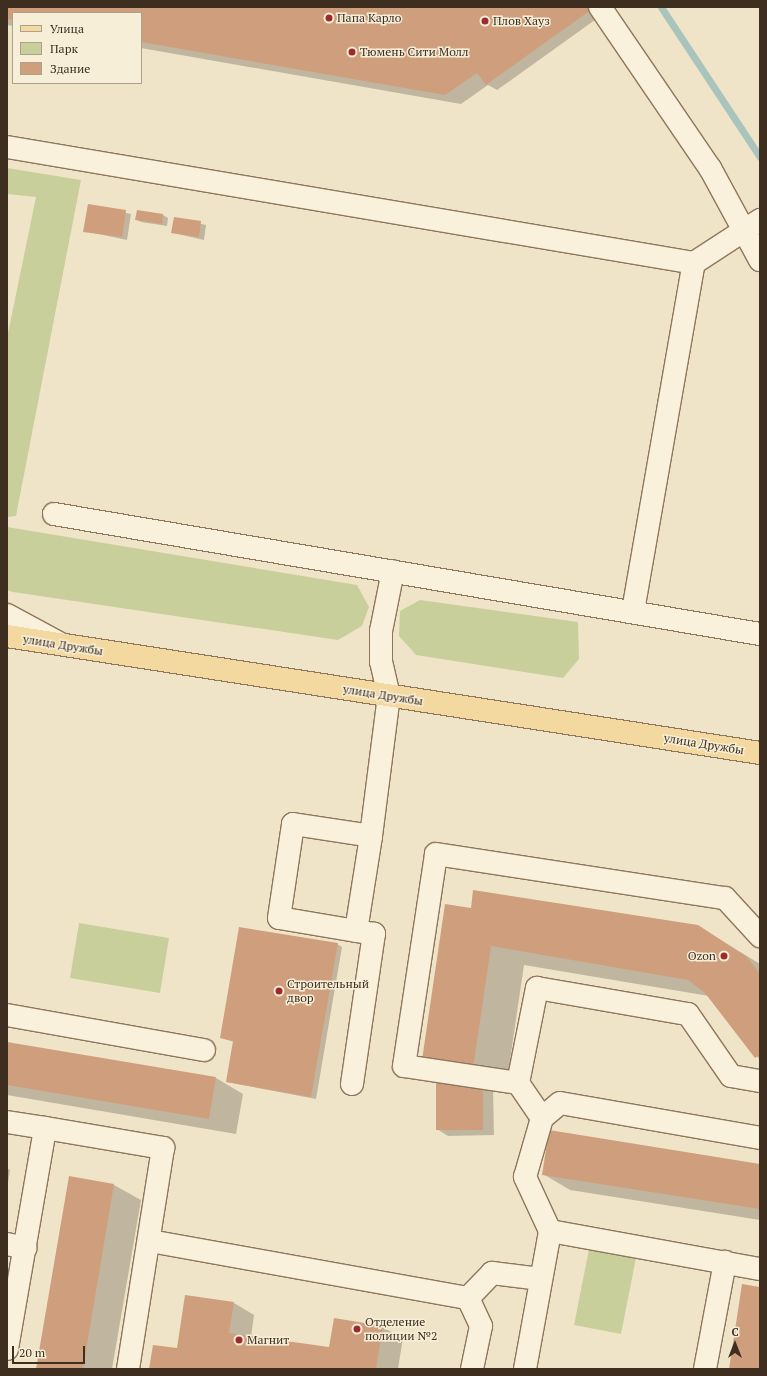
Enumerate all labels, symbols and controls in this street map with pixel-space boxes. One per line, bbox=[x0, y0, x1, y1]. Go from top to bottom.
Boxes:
place label: Папа Карло bbox=[337, 11, 401, 25]
legend bbox=[12, 12, 142, 84]
marker: Папа Карло bbox=[324, 13, 334, 23]
place label: Плов Хауз bbox=[493, 14, 550, 28]
marker: Плов Хауз bbox=[480, 16, 490, 26]
text: Улица bbox=[50, 21, 84, 36]
text: Парк bbox=[50, 41, 78, 56]
place label: Тюмень Сити Молл bbox=[360, 45, 469, 59]
marker: Тюмень Сити Молл bbox=[347, 47, 357, 57]
text: Здание bbox=[50, 61, 90, 76]
street label: улица Дружбы bbox=[22, 632, 104, 658]
street label: улица Дружбы bbox=[342, 682, 424, 708]
street label: улица Дружбы bbox=[663, 731, 745, 757]
place label: Ozon bbox=[688, 949, 716, 963]
marker: Ozon bbox=[719, 951, 729, 961]
place label: Строительный двор bbox=[287, 977, 369, 1005]
marker: Строительный двор bbox=[274, 986, 284, 996]
place label: Отделение полиции №2 bbox=[365, 1315, 437, 1343]
marker: Отделение полиции №2 bbox=[352, 1324, 362, 1334]
north arrow bbox=[715, 1324, 755, 1364]
text: С bbox=[731, 1325, 739, 1339]
place label: Магнит bbox=[247, 1333, 289, 1347]
marker: Магнит bbox=[234, 1335, 244, 1345]
scale bar bbox=[14, 1338, 87, 1364]
text: 20 m bbox=[19, 1345, 45, 1360]

